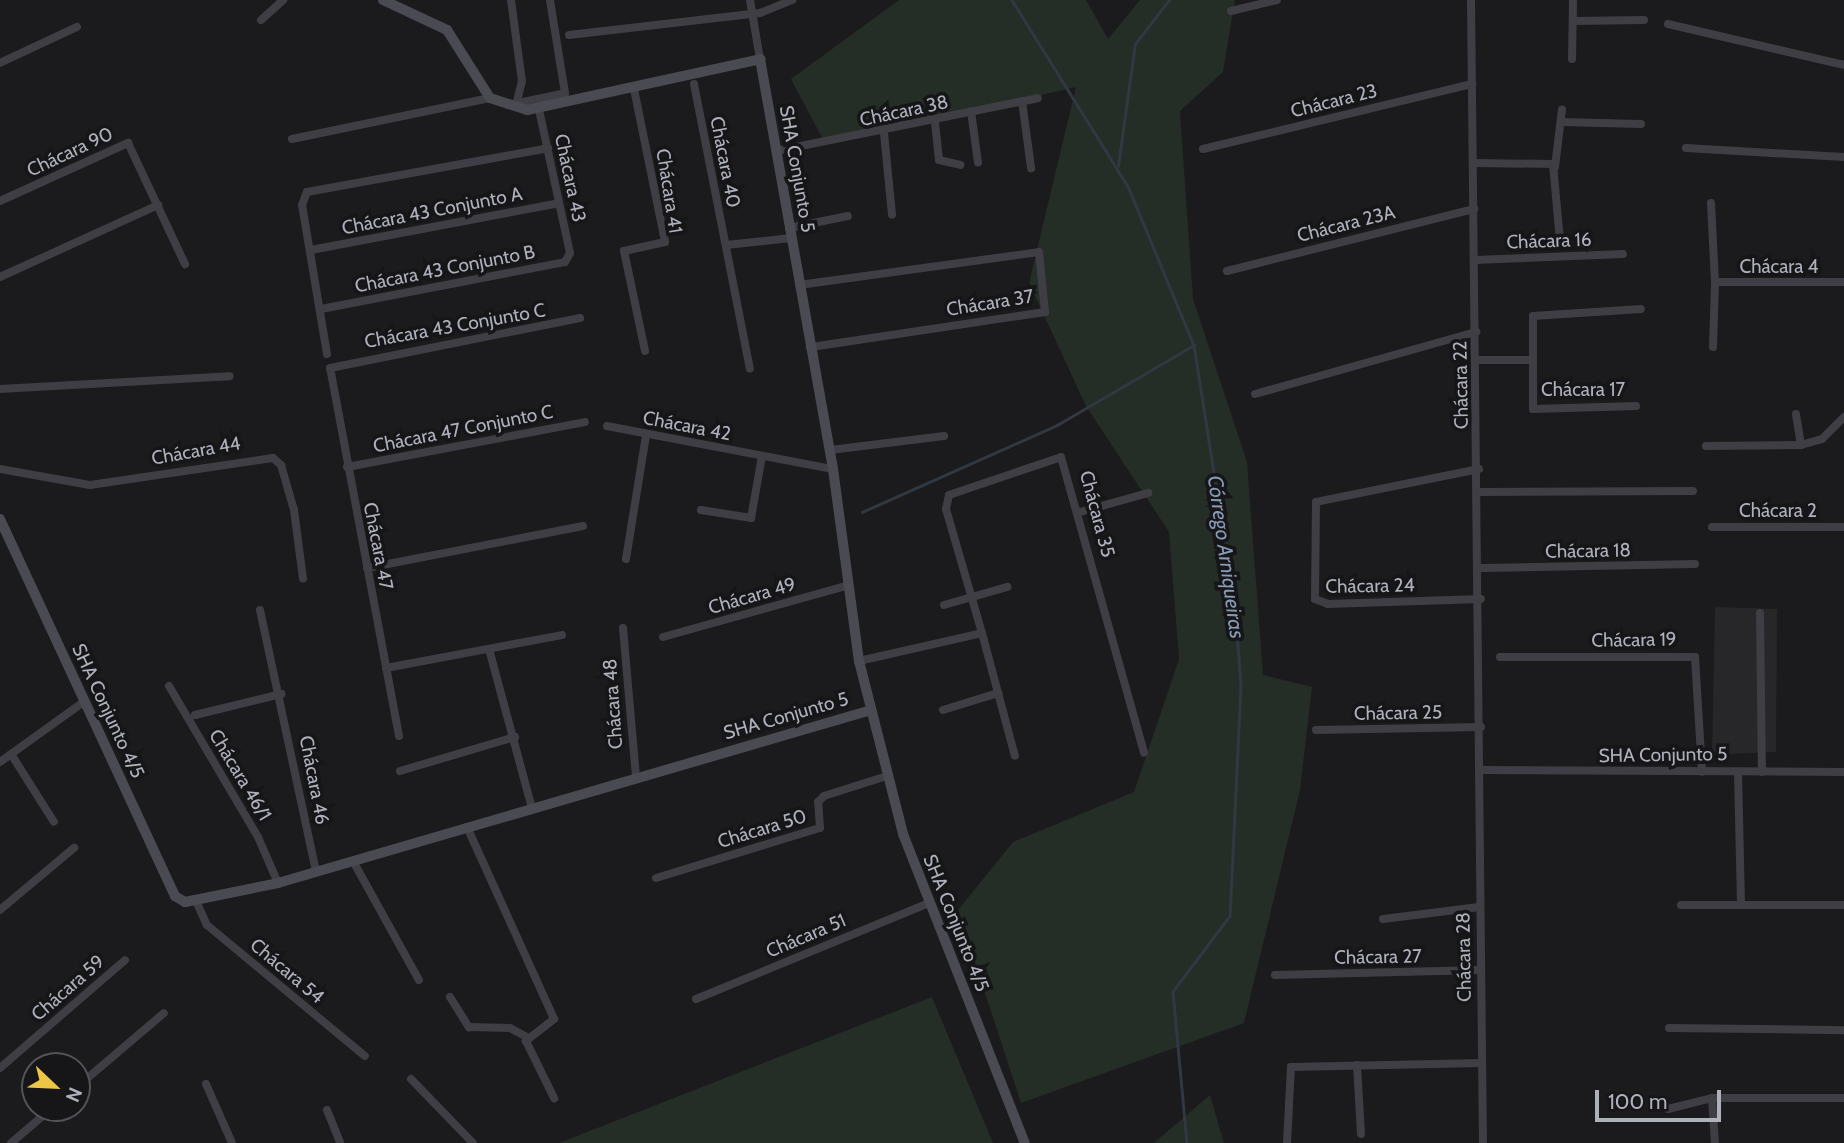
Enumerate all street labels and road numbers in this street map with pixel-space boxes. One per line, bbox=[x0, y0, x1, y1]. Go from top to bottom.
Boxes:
street label: Chácara 23 bbox=[1288, 79, 1380, 123]
street label: Chácara 38 bbox=[858, 91, 950, 131]
street label: SHA Conjunto 5 bbox=[775, 104, 819, 234]
street label: Chácara 40 bbox=[705, 114, 745, 210]
street label: Chácara 90 bbox=[23, 122, 117, 182]
street label: Chácara 43 bbox=[550, 132, 590, 224]
street label: Chácara 41 bbox=[651, 147, 687, 235]
street label: Chácara 43 Conjunto A bbox=[340, 182, 524, 240]
street label: Chácara 23A bbox=[1295, 201, 1397, 247]
street label: Chácara 16 bbox=[1506, 228, 1592, 254]
street label: Chácara 43 Conjunto B bbox=[353, 240, 537, 298]
street label: Chácara 4 bbox=[1739, 256, 1819, 278]
street label: Chácara 37 bbox=[945, 285, 1035, 321]
street label: Chácara 43 Conjunto C bbox=[363, 299, 547, 353]
street label: Chácara 22 bbox=[1449, 341, 1473, 429]
street label: Chácara 17 bbox=[1541, 379, 1625, 401]
street label: Chácara 47 Conjunto C bbox=[371, 400, 555, 458]
street label: Chácara 42 bbox=[641, 406, 733, 446]
street label: Chácara 44 bbox=[150, 432, 242, 470]
street label: Chácara 35 bbox=[1075, 468, 1119, 560]
street label: Chácara 47 bbox=[358, 500, 398, 592]
street label: Chácara 2 bbox=[1739, 500, 1817, 522]
street label: Chácara 18 bbox=[1545, 539, 1631, 563]
street label: Chácara 49 bbox=[706, 573, 798, 619]
street label: Chácara 24 bbox=[1325, 574, 1415, 598]
street label: Chácara 19 bbox=[1591, 628, 1677, 652]
street label: SHA Conjunto 4/5 bbox=[67, 640, 149, 782]
street label: Chácara 48 bbox=[598, 658, 628, 750]
street label: SHA Conjunto 5 bbox=[721, 687, 851, 745]
street label: Chácara 25 bbox=[1354, 701, 1442, 725]
street label: Chácara 46/1 bbox=[204, 725, 276, 825]
street label: Chácara 46 bbox=[294, 734, 334, 826]
street label: SHA Conjunto 5 bbox=[1598, 742, 1728, 768]
street label: Chácara 50 bbox=[715, 805, 809, 853]
street label: SHA Conjunto 4/5 bbox=[918, 851, 994, 995]
street label: Chácara 51 bbox=[763, 909, 849, 963]
street label: Chácara 28 bbox=[1452, 912, 1476, 1002]
street label: Chácara 54 bbox=[245, 934, 329, 1008]
street label: Chácara 27 bbox=[1334, 945, 1422, 969]
street label: Chácara 59 bbox=[27, 950, 109, 1026]

